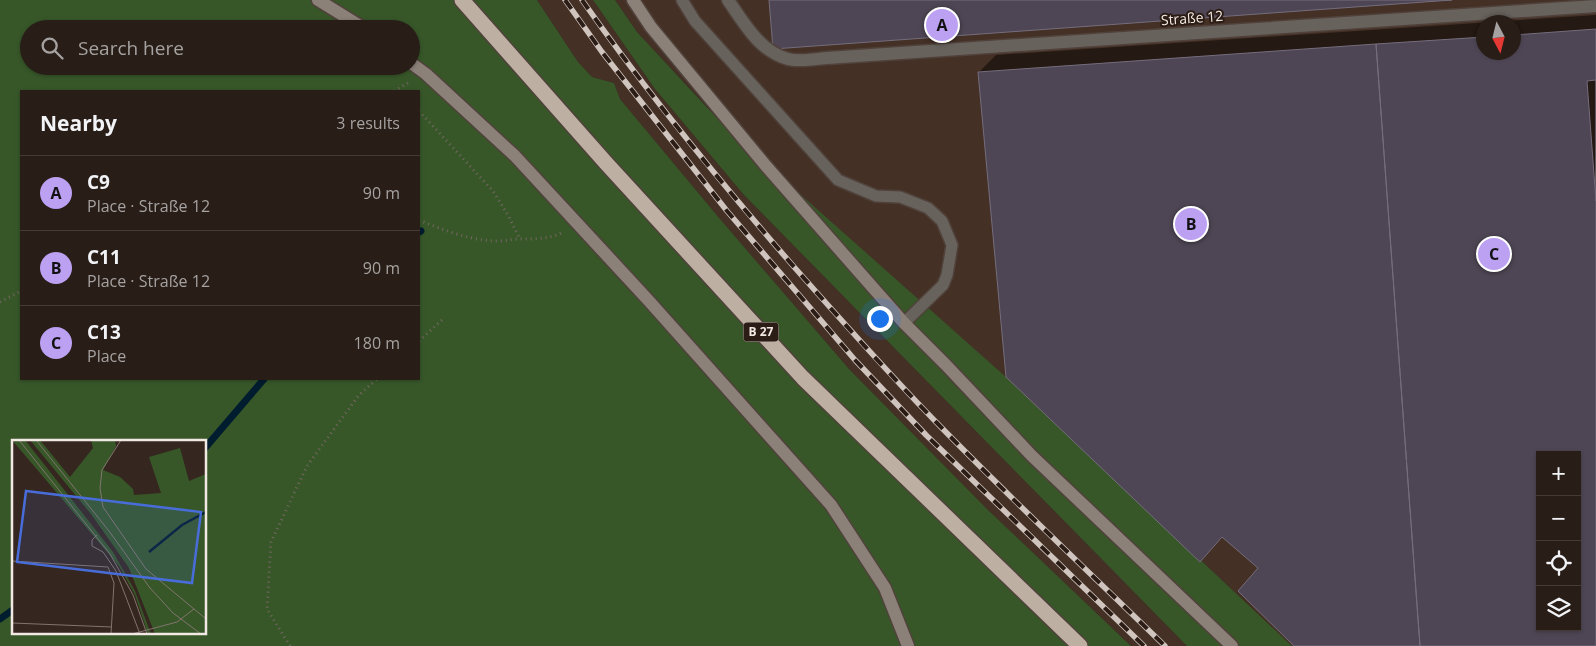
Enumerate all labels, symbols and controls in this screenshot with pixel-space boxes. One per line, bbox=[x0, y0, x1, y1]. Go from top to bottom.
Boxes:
pin: A bbox=[926, 6, 958, 44]
street label: Straße 12 bbox=[1160, 6, 1224, 29]
north arrow bbox=[1476, 15, 1521, 60]
search box bbox=[20, 20, 420, 75]
icon: search bbox=[38, 34, 66, 62]
text: Search here bbox=[78, 35, 184, 61]
text: Nearby bbox=[40, 109, 117, 137]
text: 3 results bbox=[336, 112, 400, 134]
text: C9 bbox=[87, 169, 110, 195]
text: A bbox=[50, 182, 62, 204]
text: 90 m bbox=[363, 182, 400, 204]
text: Place · Straße 12 bbox=[87, 195, 210, 217]
pin: B bbox=[1175, 205, 1207, 243]
pin: C bbox=[1478, 235, 1510, 273]
text: C11 bbox=[87, 244, 121, 270]
text: B bbox=[51, 257, 61, 279]
text: 90 m bbox=[363, 257, 400, 279]
text: Place · Straße 12 bbox=[87, 270, 210, 292]
your location bbox=[867, 306, 893, 332]
text: C13 bbox=[87, 319, 121, 345]
road number: B 27 bbox=[744, 322, 778, 342]
text: C bbox=[51, 332, 61, 354]
text: 180 m bbox=[354, 332, 400, 354]
text: Place bbox=[87, 345, 126, 367]
inset map bbox=[12, 440, 206, 634]
map controls bbox=[1536, 451, 1581, 631]
button: + bbox=[1536, 451, 1581, 496]
button: − bbox=[1536, 496, 1581, 541]
button: locate bbox=[1536, 541, 1581, 586]
button: layers bbox=[1536, 586, 1581, 631]

